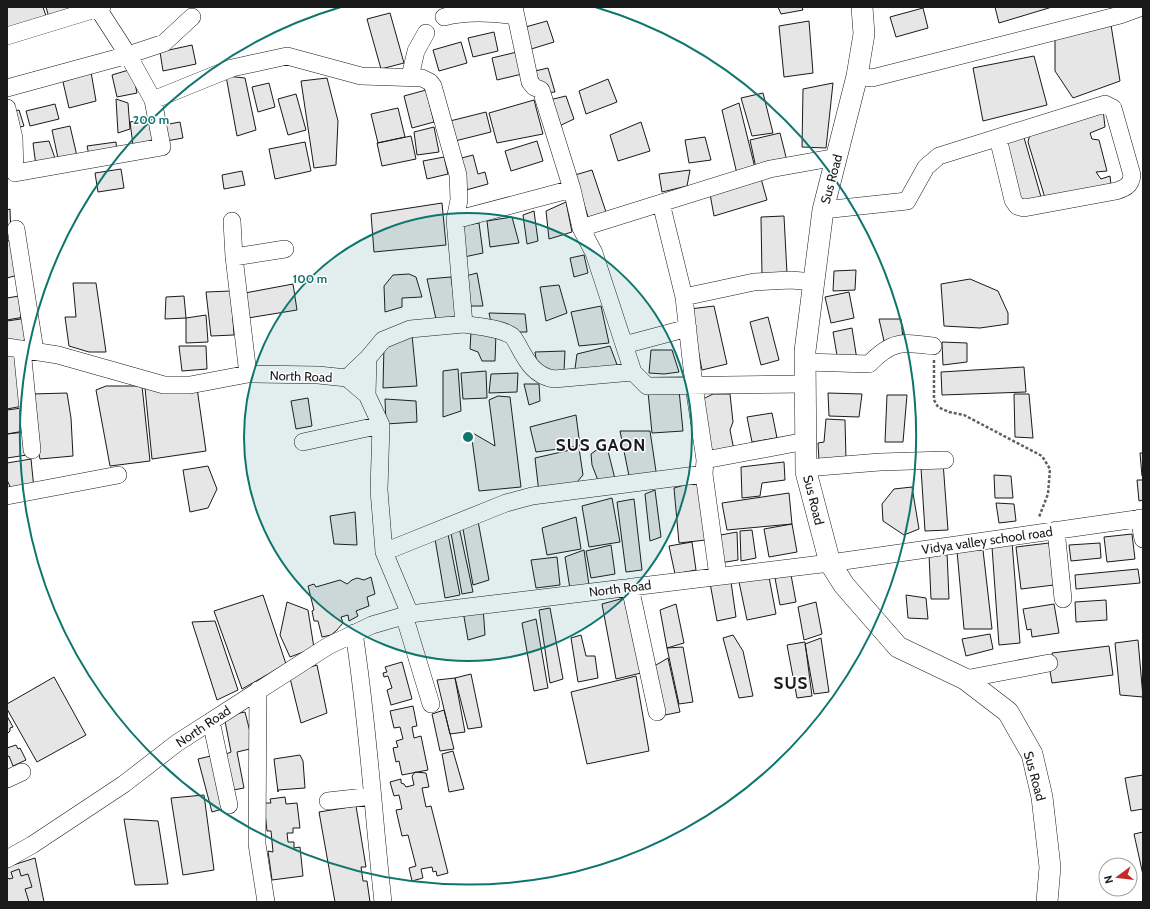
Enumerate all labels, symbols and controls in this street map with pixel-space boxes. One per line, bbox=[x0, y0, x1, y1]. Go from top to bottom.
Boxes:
text: 200 m bbox=[133, 112, 169, 127]
street label: Sus Road bbox=[817, 152, 845, 206]
text: 100 m bbox=[293, 271, 327, 286]
street label: North Road bbox=[269, 367, 333, 385]
centre of rings bbox=[461, 430, 475, 444]
district label: SUS GAON bbox=[556, 435, 646, 455]
street label: Sus Road bbox=[800, 473, 828, 527]
street label: Vidya valley school road bbox=[921, 523, 1053, 557]
street label: North Road bbox=[588, 576, 652, 600]
district label: SUS bbox=[774, 673, 808, 693]
street label: North Road bbox=[173, 702, 233, 750]
street label: Sus Road bbox=[1021, 749, 1049, 803]
north arrow bbox=[1098, 857, 1138, 897]
text: N bbox=[1101, 874, 1116, 885]

